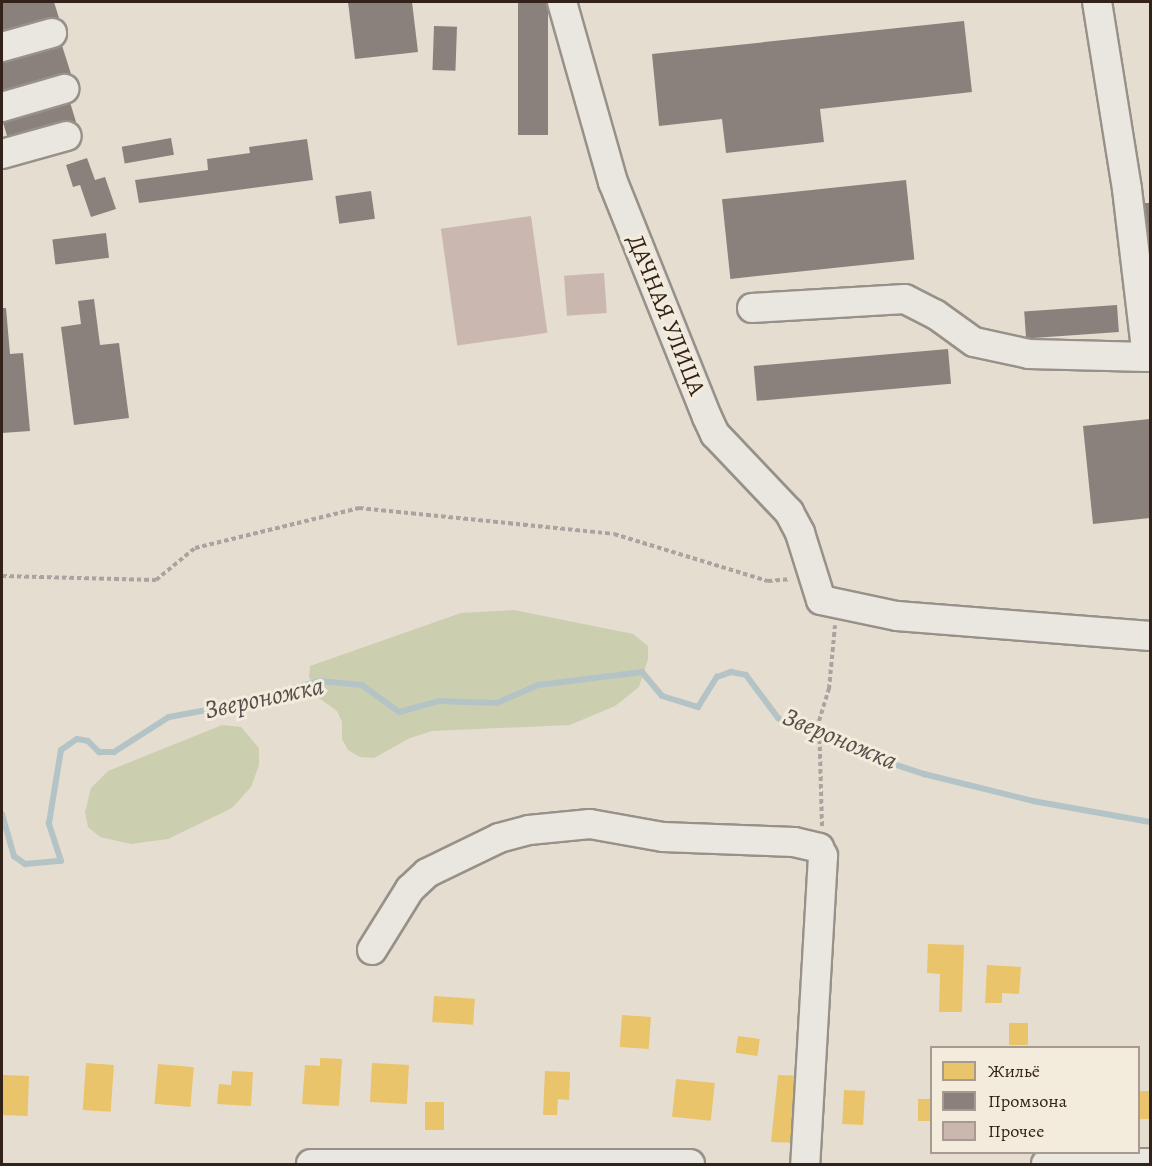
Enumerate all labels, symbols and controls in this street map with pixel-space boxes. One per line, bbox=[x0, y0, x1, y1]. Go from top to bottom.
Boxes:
street label: ДАЧНАЯ УЛИЦА bbox=[621, 230, 711, 400]
water label: Звероножка bbox=[201, 670, 327, 726]
water label: Звероножка bbox=[778, 701, 902, 777]
legend bbox=[930, 1046, 1140, 1154]
text: Жильё bbox=[988, 1059, 1040, 1083]
text: Промзона bbox=[988, 1089, 1067, 1113]
text: Прочее bbox=[988, 1119, 1044, 1143]

